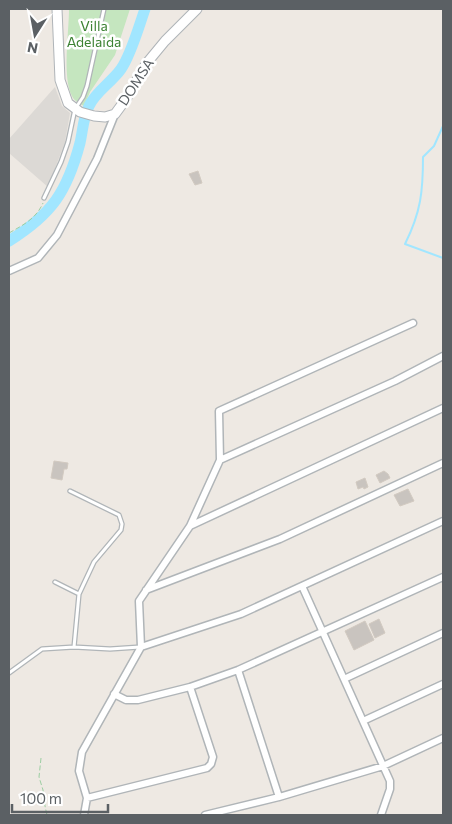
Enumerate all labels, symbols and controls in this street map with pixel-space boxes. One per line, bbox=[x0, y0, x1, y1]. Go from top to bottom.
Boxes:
north arrow bbox=[10, 10, 60, 60]
park label: Villa Adelaida bbox=[67, 17, 121, 50]
text: N bbox=[26, 39, 39, 58]
street label: DOMSA bbox=[114, 55, 157, 108]
scale bar bbox=[12, 782, 109, 814]
text: 100 m bbox=[20, 789, 62, 807]

